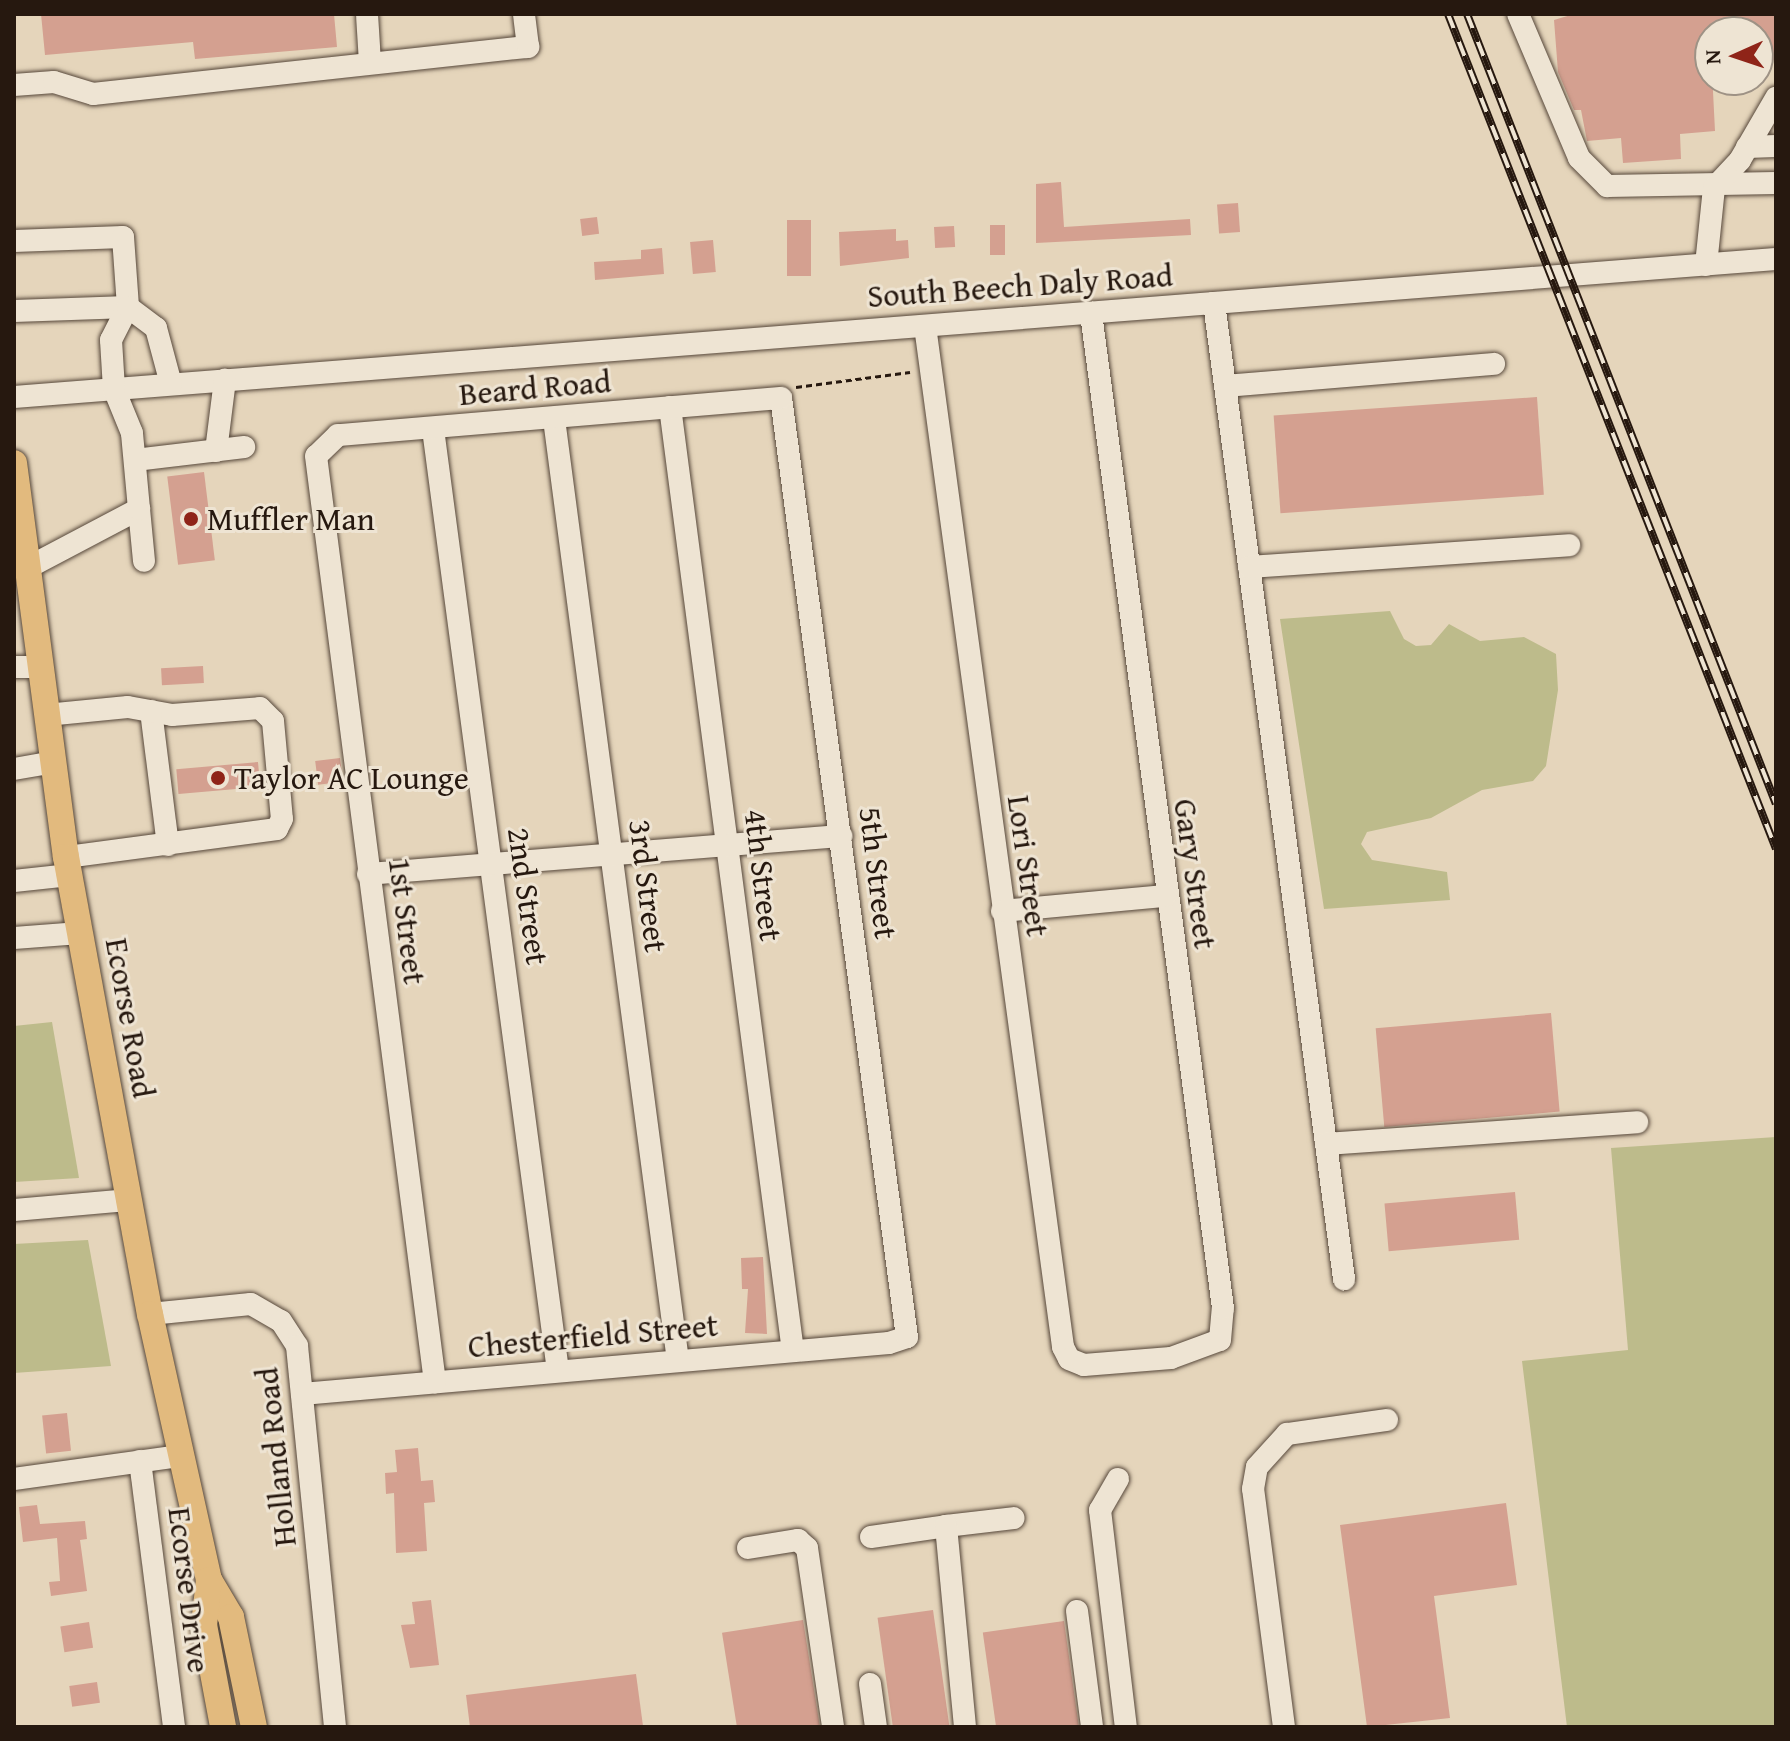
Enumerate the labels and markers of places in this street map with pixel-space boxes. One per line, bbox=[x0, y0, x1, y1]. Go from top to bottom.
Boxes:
place label: Muffler Man bbox=[207, 500, 375, 538]
marker: Muffler Man bbox=[182, 510, 200, 528]
place label: Taylor AC Lounge bbox=[234, 759, 469, 797]
marker: Taylor AC Lounge bbox=[209, 769, 227, 787]

